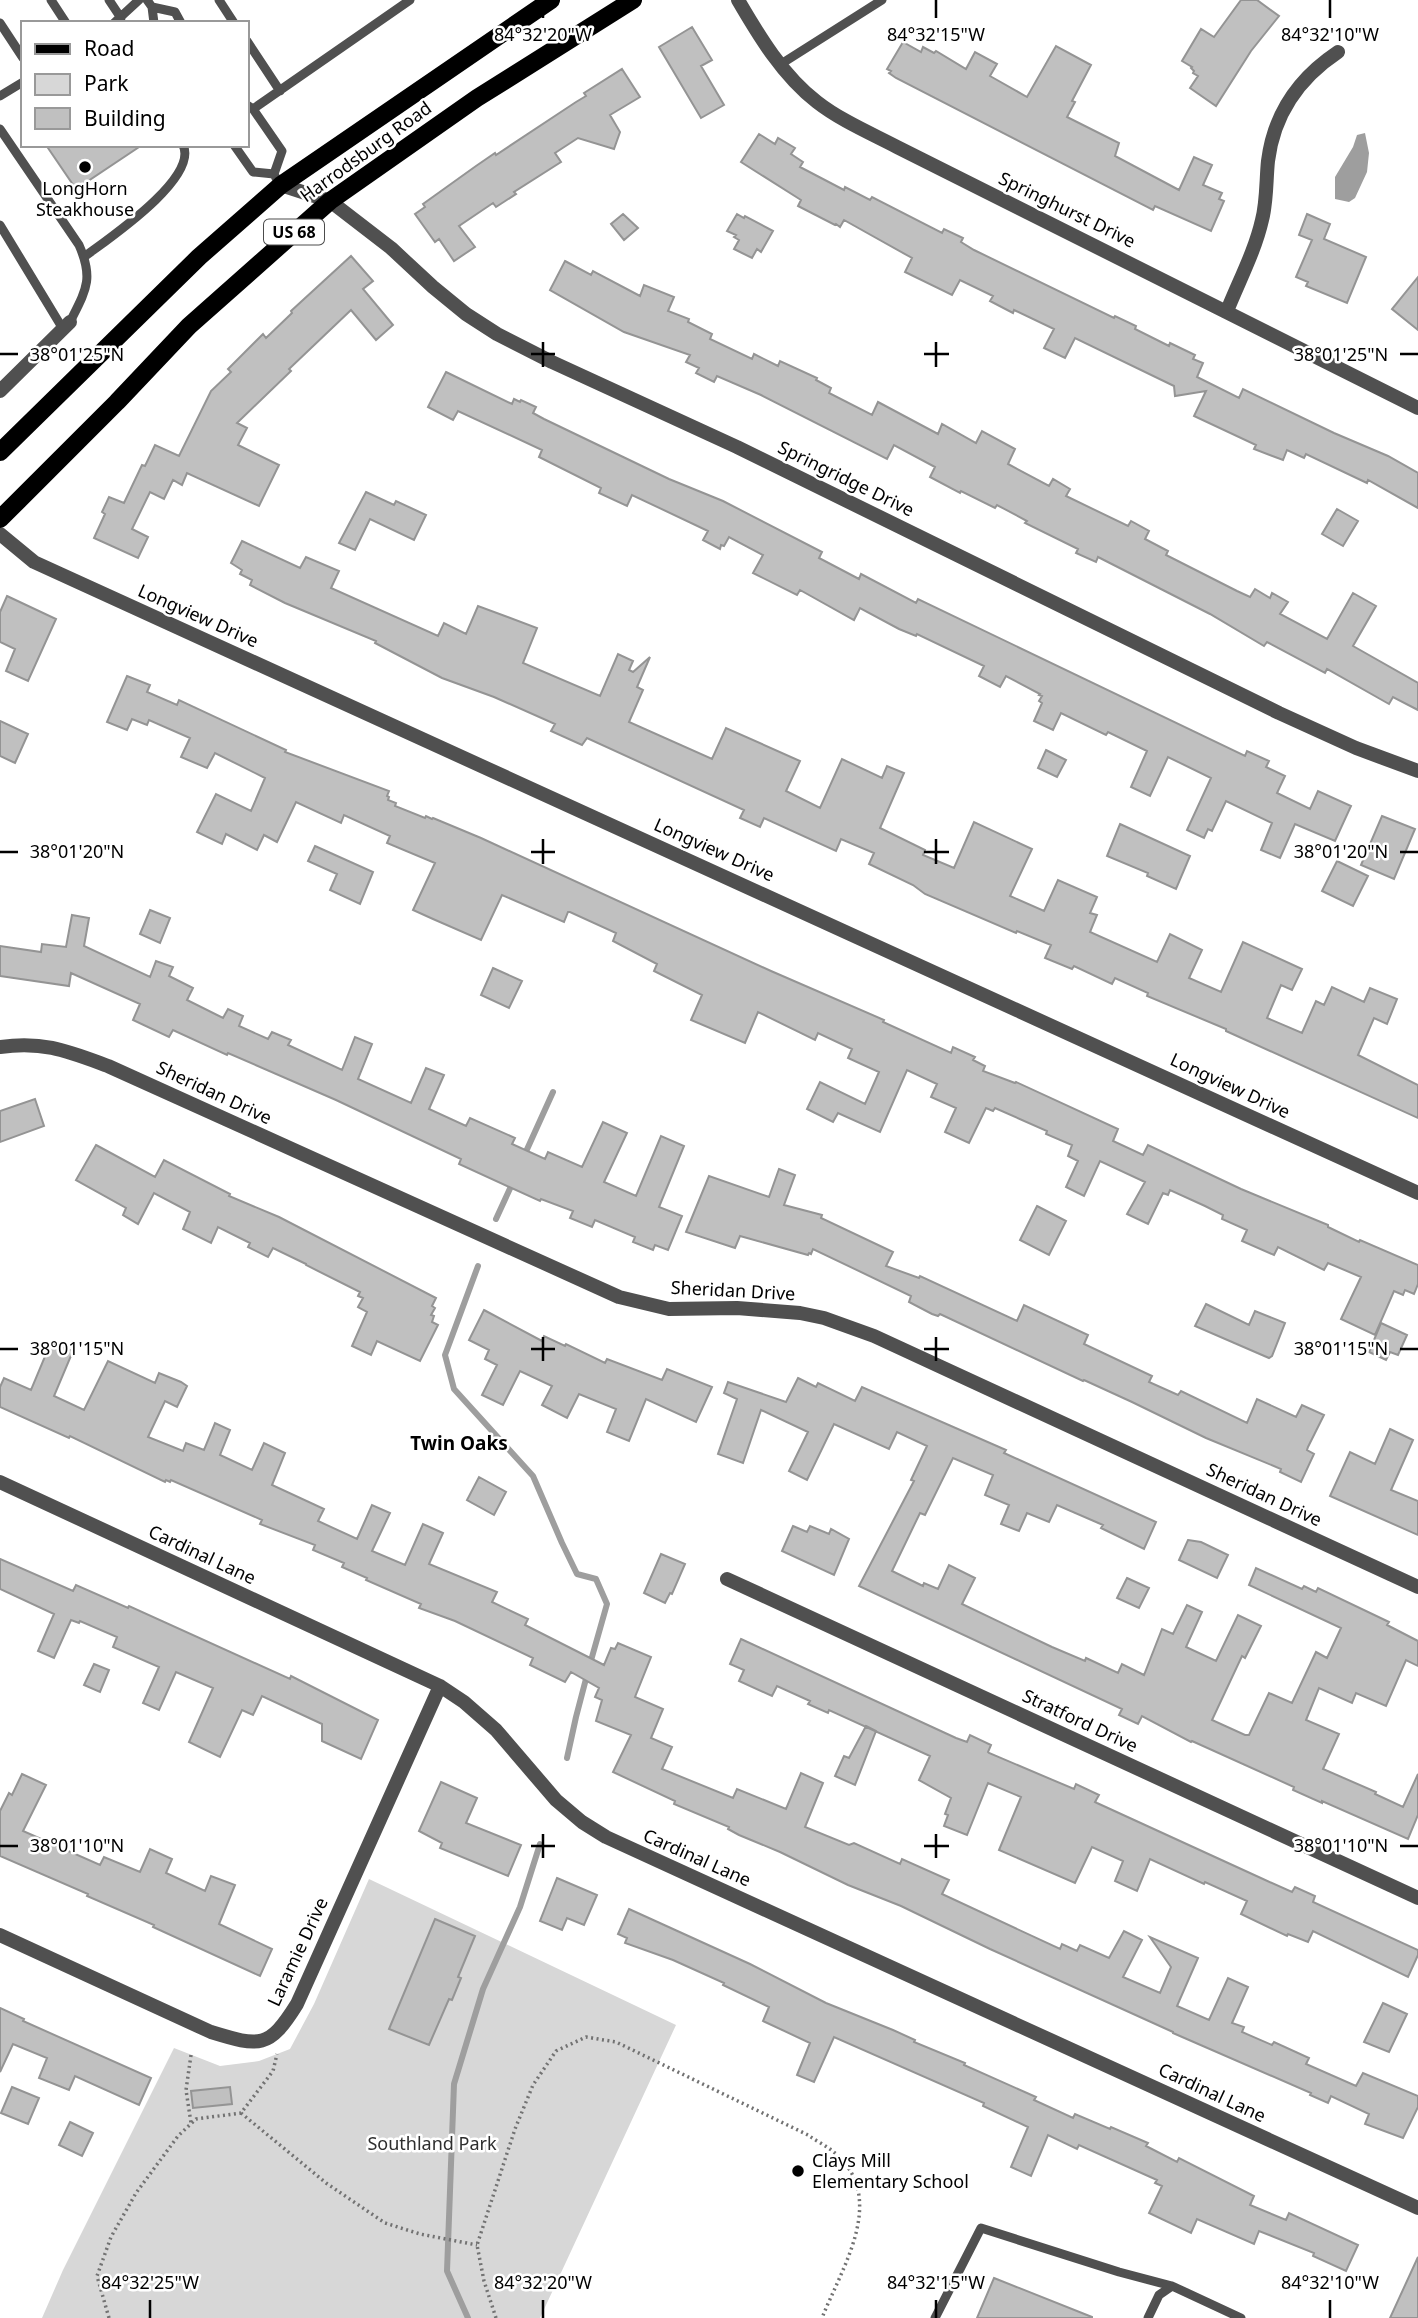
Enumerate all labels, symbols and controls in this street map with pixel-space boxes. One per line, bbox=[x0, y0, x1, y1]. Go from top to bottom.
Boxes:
legend bbox=[21, 21, 248, 147]
text: 84°32'20"W bbox=[494, 22, 592, 46]
text: 84°32'15"W bbox=[887, 22, 985, 46]
text: 84°32'10"W bbox=[1281, 22, 1379, 46]
text: Road bbox=[84, 34, 134, 62]
text: Park bbox=[84, 69, 129, 97]
street label: Harrodsburg Road bbox=[295, 95, 436, 207]
text: Building bbox=[84, 104, 166, 132]
marker: LongHorn Steakhouse bbox=[77, 159, 93, 175]
street label: Springhurst Drive bbox=[995, 166, 1140, 253]
place label: LongHorn Steakhouse bbox=[36, 176, 134, 221]
road number: US 68 bbox=[264, 220, 324, 244]
text: 38°01'25"N bbox=[30, 342, 124, 366]
text: 38°01'25"N bbox=[1294, 342, 1388, 366]
street label: Springridge Drive bbox=[774, 435, 919, 522]
street label: Longview Drive bbox=[134, 578, 262, 652]
street label: Longview Drive bbox=[650, 812, 778, 886]
text: 38°01'20"N bbox=[30, 839, 124, 863]
text: 38°01'20"N bbox=[1294, 839, 1388, 863]
street label: Longview Drive bbox=[1167, 1047, 1294, 1123]
street label: Sheridan Drive bbox=[153, 1055, 276, 1129]
street label: Sheridan Drive bbox=[670, 1275, 796, 1305]
text: 38°01'15"N bbox=[30, 1336, 124, 1360]
text: 38°01'15"N bbox=[1294, 1336, 1388, 1360]
district label: Twin Oaks bbox=[410, 1430, 508, 1456]
street label: Sheridan Drive bbox=[1203, 1457, 1326, 1531]
street label: Cardinal Lane bbox=[145, 1519, 260, 1589]
street label: Stratford Drive bbox=[1019, 1683, 1142, 1757]
street label: Cardinal Lane bbox=[640, 1823, 755, 1892]
text: 38°01'10"N bbox=[30, 1833, 124, 1857]
text: 38°01'10"N bbox=[1294, 1833, 1388, 1857]
street label: Laramie Drive bbox=[261, 1893, 333, 2010]
street label: Cardinal Lane bbox=[1155, 2057, 1270, 2127]
park label: Southland Park bbox=[367, 2131, 497, 2155]
place label: Clays Mill Elementary School bbox=[812, 2148, 969, 2193]
marker: Clays Mill Elementary School bbox=[790, 2163, 806, 2179]
text: 84°32'25"W bbox=[101, 2270, 199, 2294]
text: 84°32'20"W bbox=[494, 2270, 592, 2294]
text: 84°32'15"W bbox=[887, 2270, 985, 2294]
text: 84°32'10"W bbox=[1281, 2270, 1379, 2294]

